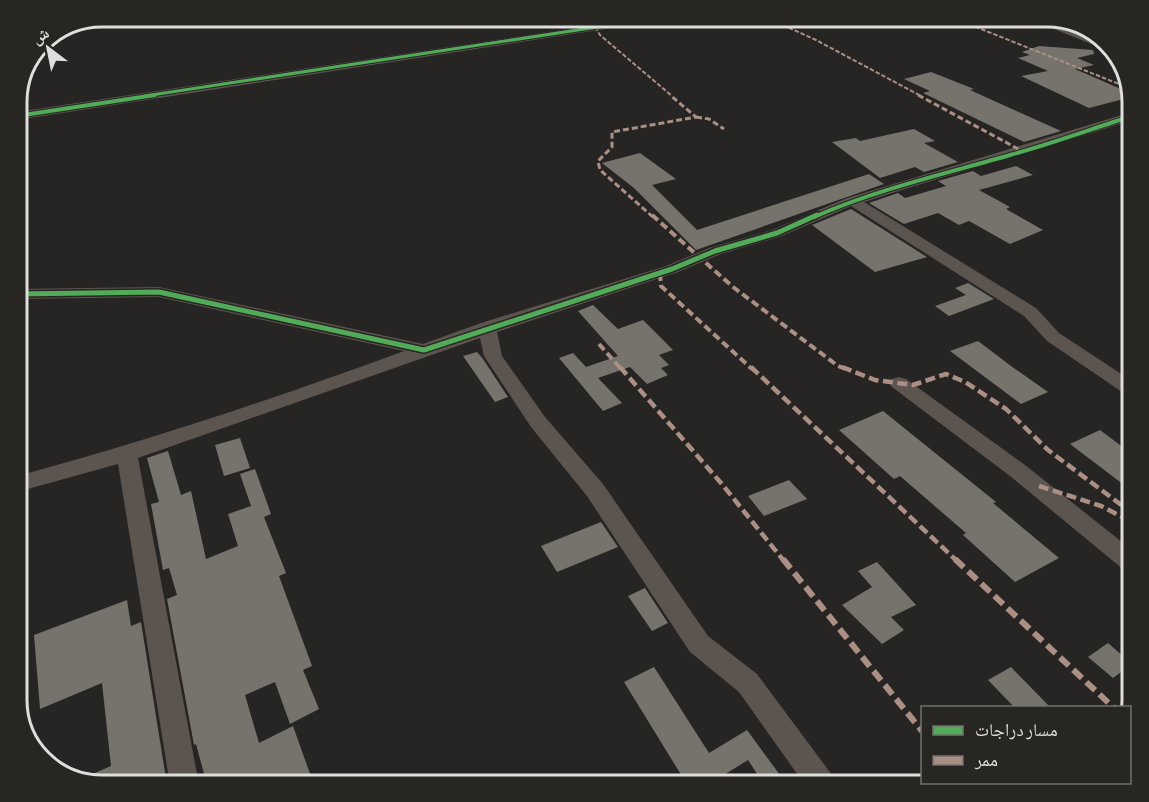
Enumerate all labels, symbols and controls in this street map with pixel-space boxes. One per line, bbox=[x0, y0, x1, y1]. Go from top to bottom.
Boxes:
north arrow bbox=[18, 18, 78, 78]
text: ش bbox=[28, 23, 53, 48]
legend bbox=[921, 706, 1131, 784]
text: مسار دراجات bbox=[975, 719, 1058, 740]
text: ممر bbox=[974, 749, 998, 770]

